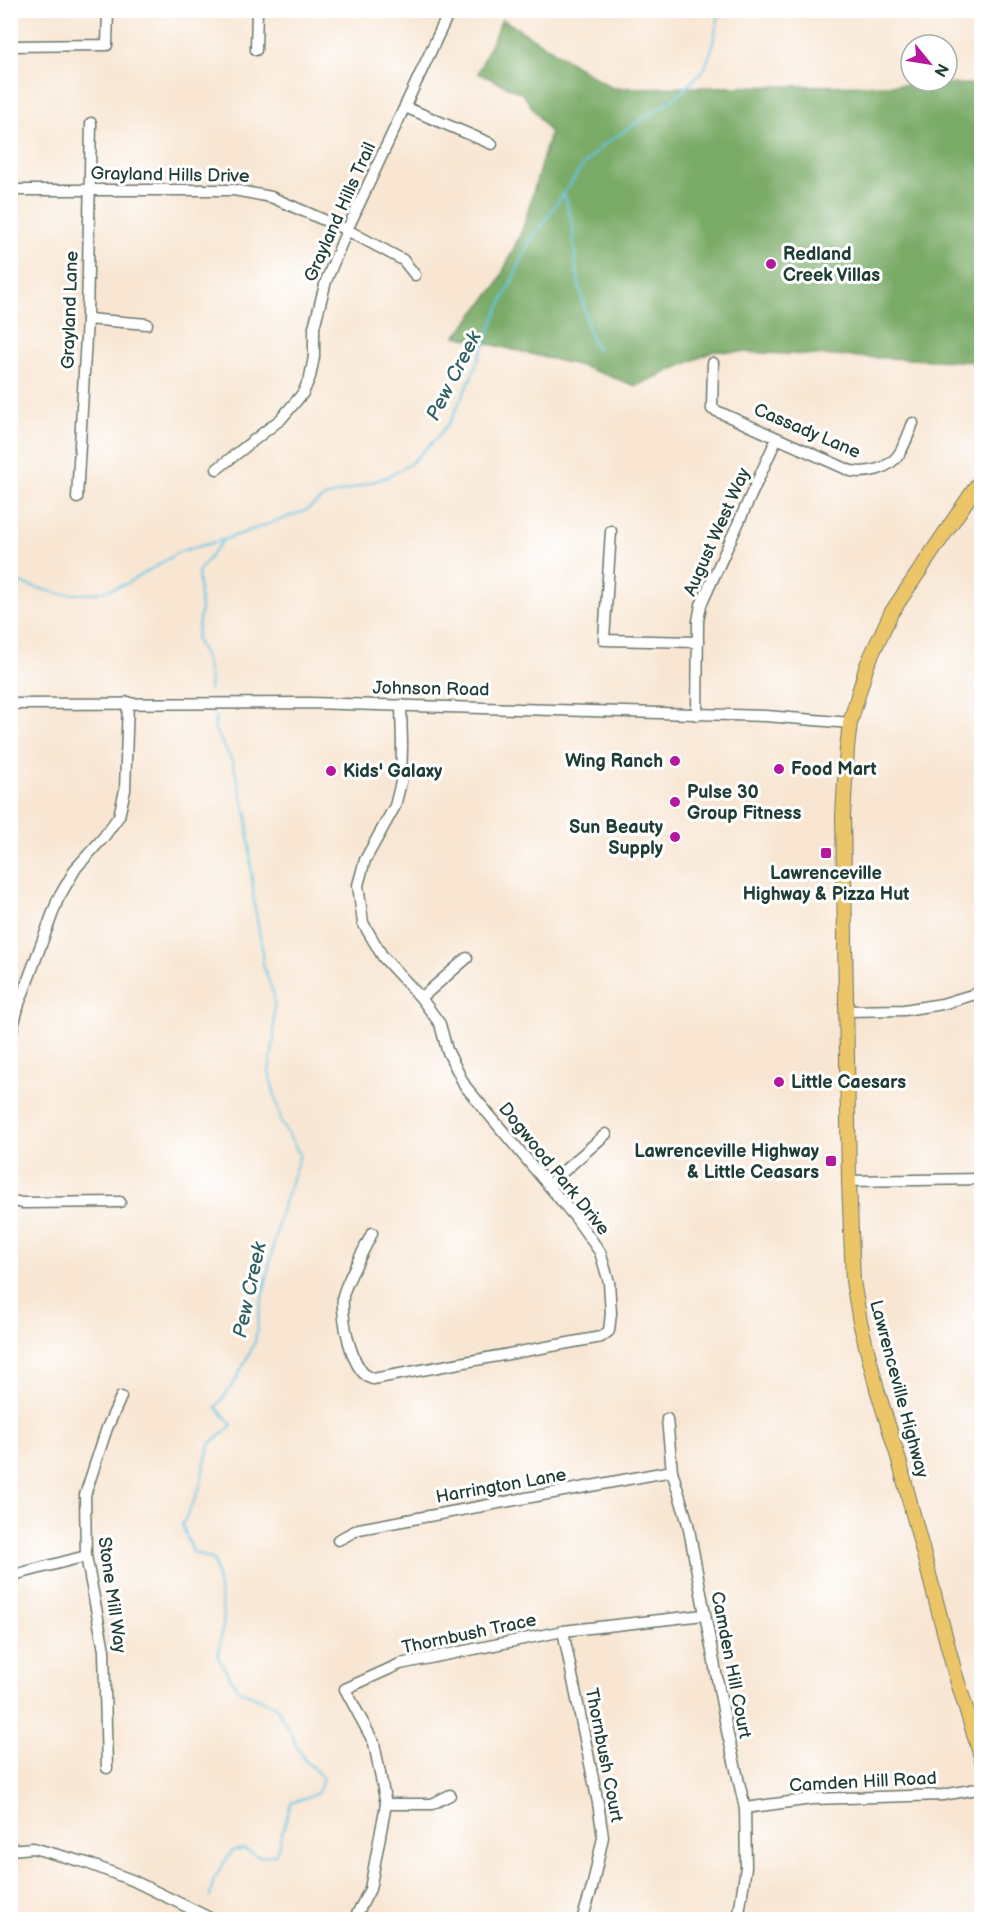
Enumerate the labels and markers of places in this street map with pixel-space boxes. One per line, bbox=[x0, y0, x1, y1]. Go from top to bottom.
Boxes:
place label: Redland Creek Villas bbox=[783, 244, 880, 286]
marker: Redland Creek Villas bbox=[764, 257, 778, 271]
place label: Wing Ranch bbox=[565, 751, 663, 772]
marker: Wing Ranch bbox=[668, 754, 682, 768]
place label: Food Mart bbox=[791, 759, 877, 780]
place label: Kids' Galaxy bbox=[343, 761, 443, 782]
marker: Food Mart bbox=[772, 762, 786, 776]
marker: Kids' Galaxy bbox=[324, 764, 338, 778]
place label: Pulse 30 Group Fitness bbox=[687, 782, 801, 824]
marker: Pulse 30 Group Fitness bbox=[668, 795, 682, 809]
place label: Sun Beauty Supply bbox=[569, 817, 664, 859]
marker: Sun Beauty Supply bbox=[668, 830, 682, 844]
marker: Lawrenceville Highway & Pizza Hut bbox=[819, 846, 833, 860]
place label: Lawrenceville Highway & Pizza Hut bbox=[743, 863, 909, 905]
place label: Little Caesars bbox=[791, 1072, 906, 1093]
marker: Little Caesars bbox=[772, 1075, 786, 1089]
place label: Lawrenceville Highway & Little Ceasars bbox=[634, 1141, 820, 1183]
marker: Lawrenceville Highway & Little Ceasars bbox=[824, 1154, 838, 1168]

